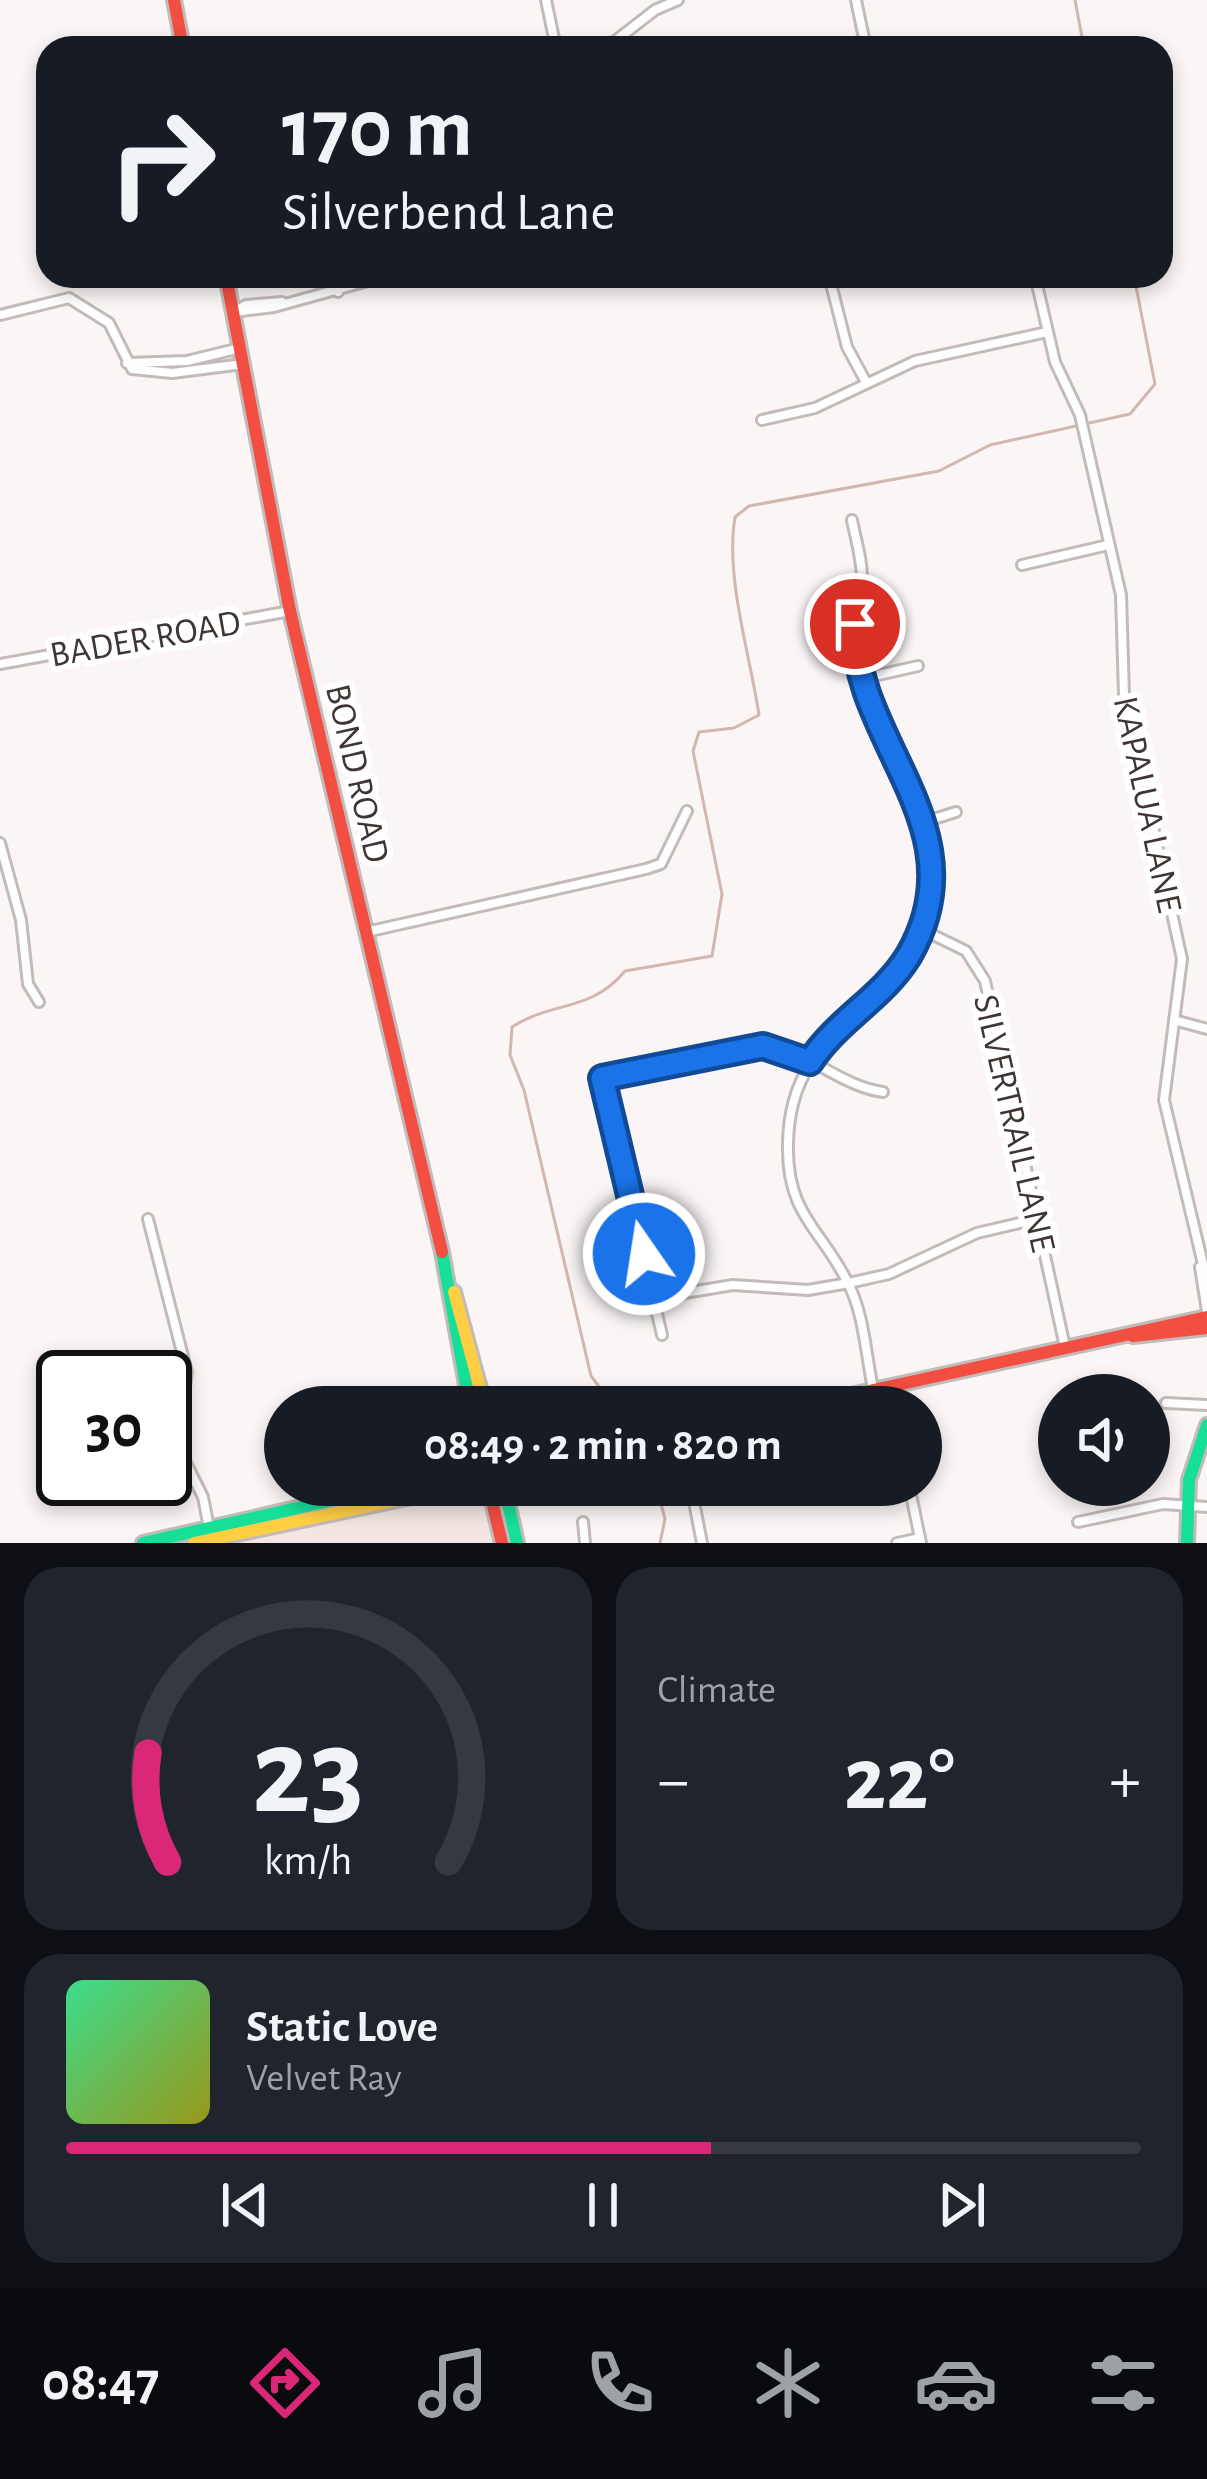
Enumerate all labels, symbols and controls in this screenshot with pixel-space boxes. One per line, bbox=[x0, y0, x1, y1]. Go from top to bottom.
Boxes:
icon: right bbox=[84, 84, 240, 240]
text: 170 m bbox=[282, 88, 473, 172]
text: Silverbend Lane bbox=[282, 186, 615, 240]
pin bbox=[804, 573, 906, 675]
icon: arrive bbox=[822, 591, 888, 657]
street label: BADER ROAD bbox=[47, 605, 243, 673]
street label: BOND ROAD bbox=[319, 681, 395, 866]
street label: KAPALUA LANE bbox=[1107, 693, 1187, 916]
street label: SILVERTRAIL LANE bbox=[967, 991, 1061, 1256]
position arrow bbox=[581, 1191, 707, 1317]
speed limit sign: 30 bbox=[36, 1350, 192, 1506]
map controls bbox=[1038, 1374, 1170, 1506]
button: sound bbox=[1038, 1374, 1170, 1506]
text: 08:49 · 2 min · 820 m bbox=[424, 1423, 782, 1468]
text: Climate bbox=[658, 1671, 776, 1710]
text: 23 bbox=[251, 1711, 364, 1836]
text: 22° bbox=[844, 1736, 955, 1826]
text: − bbox=[658, 1748, 689, 1814]
text: + bbox=[1109, 1748, 1141, 1814]
text: km/h bbox=[264, 1839, 352, 1882]
text: Static Love bbox=[246, 2005, 438, 2050]
text: Velvet Ray bbox=[246, 2059, 402, 2098]
icon: previous bbox=[212, 2172, 278, 2238]
icon: pause bbox=[570, 2172, 636, 2238]
icon: next bbox=[929, 2172, 995, 2238]
icon: directions bbox=[243, 2341, 327, 2425]
icon: music bbox=[411, 2341, 495, 2425]
icon: phone bbox=[578, 2341, 662, 2425]
icon: climate bbox=[746, 2341, 830, 2425]
icon: car bbox=[914, 2341, 998, 2425]
icon: filters bbox=[1081, 2341, 1165, 2425]
text: 08:47 bbox=[42, 2356, 159, 2410]

